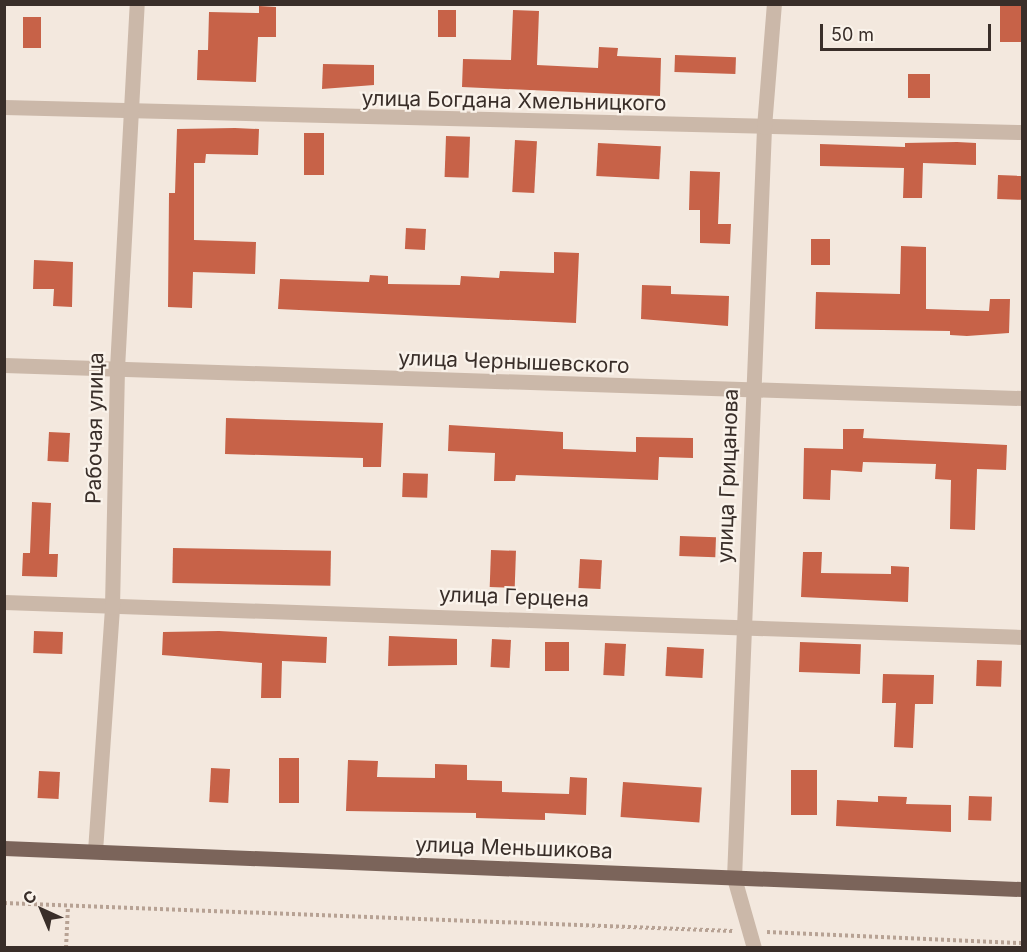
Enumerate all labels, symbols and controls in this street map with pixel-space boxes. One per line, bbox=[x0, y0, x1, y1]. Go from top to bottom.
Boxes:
scale bar bbox=[823, 12, 994, 50]
text: 50 m bbox=[831, 24, 874, 45]
street label: улица Богдана Хмельницкого bbox=[361, 86, 667, 116]
street label: улица Чернышевского bbox=[398, 345, 630, 379]
street label: Рабочая улица bbox=[81, 352, 109, 504]
street label: улица Грицанова bbox=[712, 388, 744, 564]
street label: улица Герцена bbox=[439, 582, 589, 612]
street label: улица Меньшикова bbox=[415, 832, 613, 864]
north arrow bbox=[12, 880, 72, 940]
text: С bbox=[18, 886, 41, 908]

